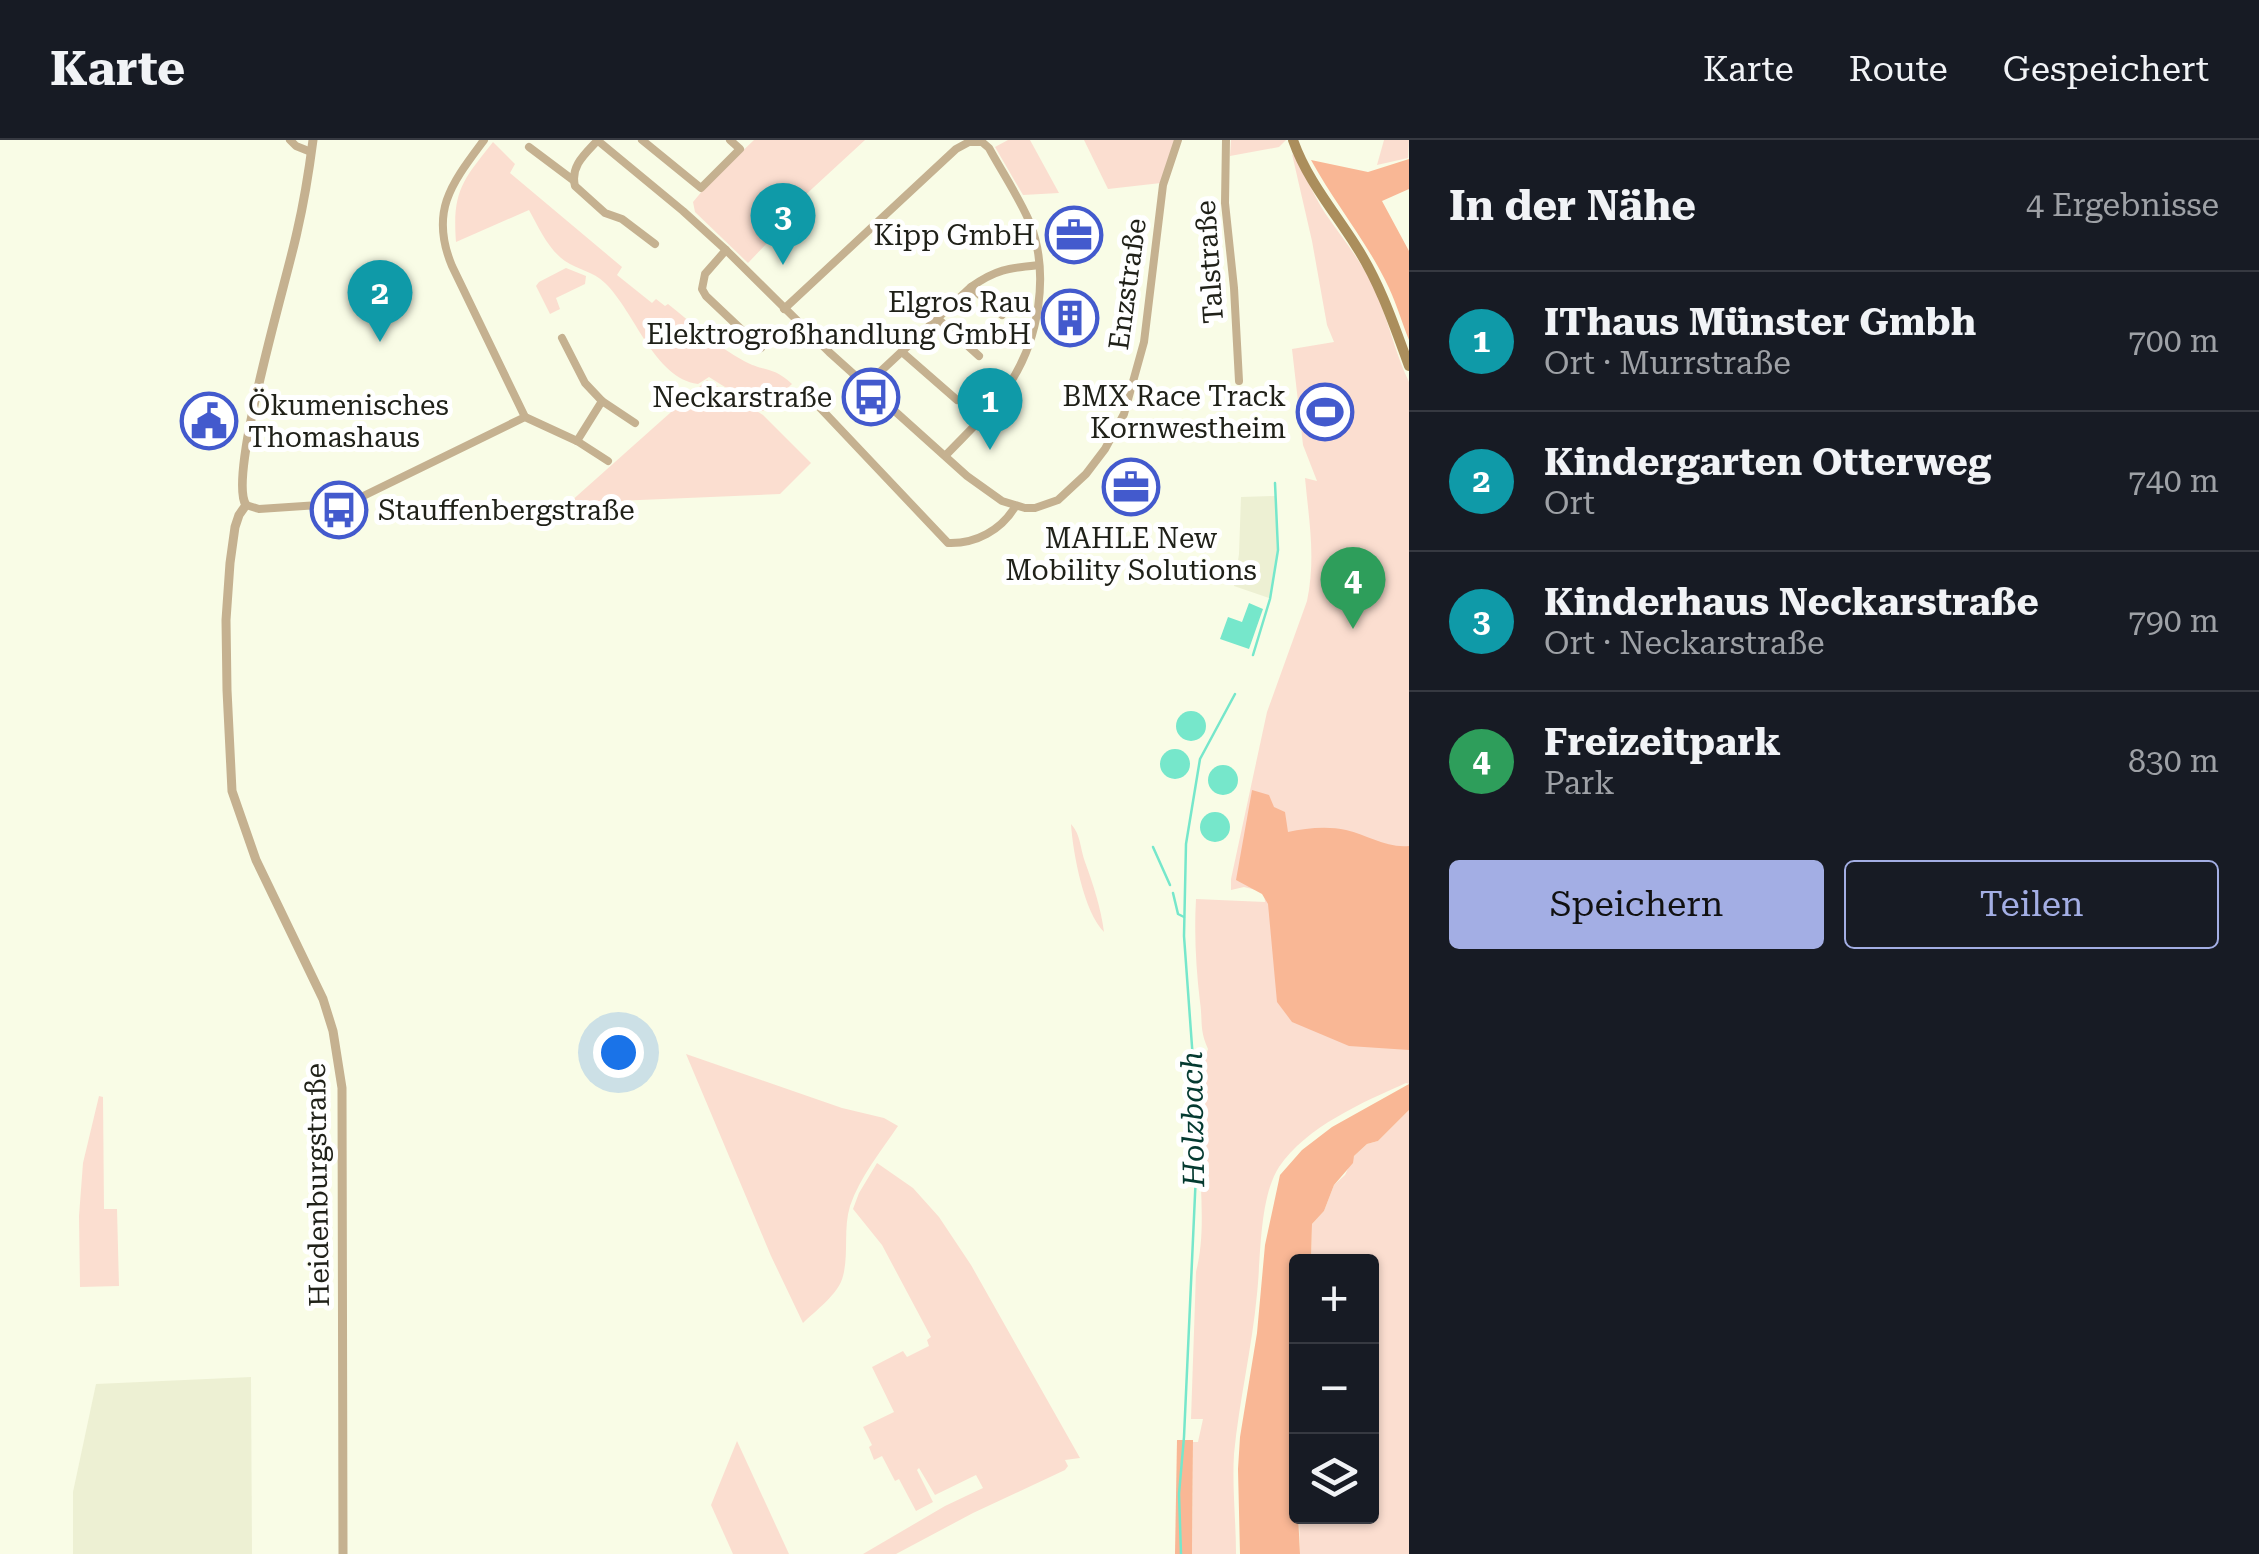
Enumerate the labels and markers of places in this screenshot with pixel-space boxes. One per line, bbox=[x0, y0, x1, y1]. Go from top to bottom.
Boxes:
pin: 3 bbox=[750, 182, 816, 265]
office icon: Kipp GmbH bbox=[1044, 205, 1104, 265]
place label: Kipp GmbH bbox=[874, 219, 1035, 252]
pin: 2 bbox=[348, 260, 412, 342]
place label: Elgros Rau Elektrogroßhandlung GmbH bbox=[646, 286, 1031, 351]
building icon: Elgros Rau Elektrogroßhandlung GmbH bbox=[1040, 288, 1100, 348]
bus stop icon: Neckarstraße bbox=[841, 367, 901, 427]
pin: 1 bbox=[958, 368, 1022, 450]
place label: BMX Race Track Kornwestheim bbox=[1063, 380, 1286, 445]
place label: Neckarstraße bbox=[652, 381, 832, 414]
sports icon: BMX Race Track Kornwestheim bbox=[1295, 382, 1355, 442]
place label: Ökumenisches Thomashaus bbox=[248, 388, 449, 454]
public building icon: Ökumenisches Thomashaus bbox=[179, 391, 239, 451]
office icon: MAHLE New Mobility Solutions bbox=[1101, 457, 1161, 517]
bus stop icon: Stauffenbergstraße bbox=[309, 480, 369, 540]
place label: Stauffenbergstraße bbox=[378, 494, 635, 527]
place label: MAHLE New Mobility Solutions bbox=[1005, 522, 1257, 587]
pin: 4 bbox=[1320, 546, 1386, 629]

